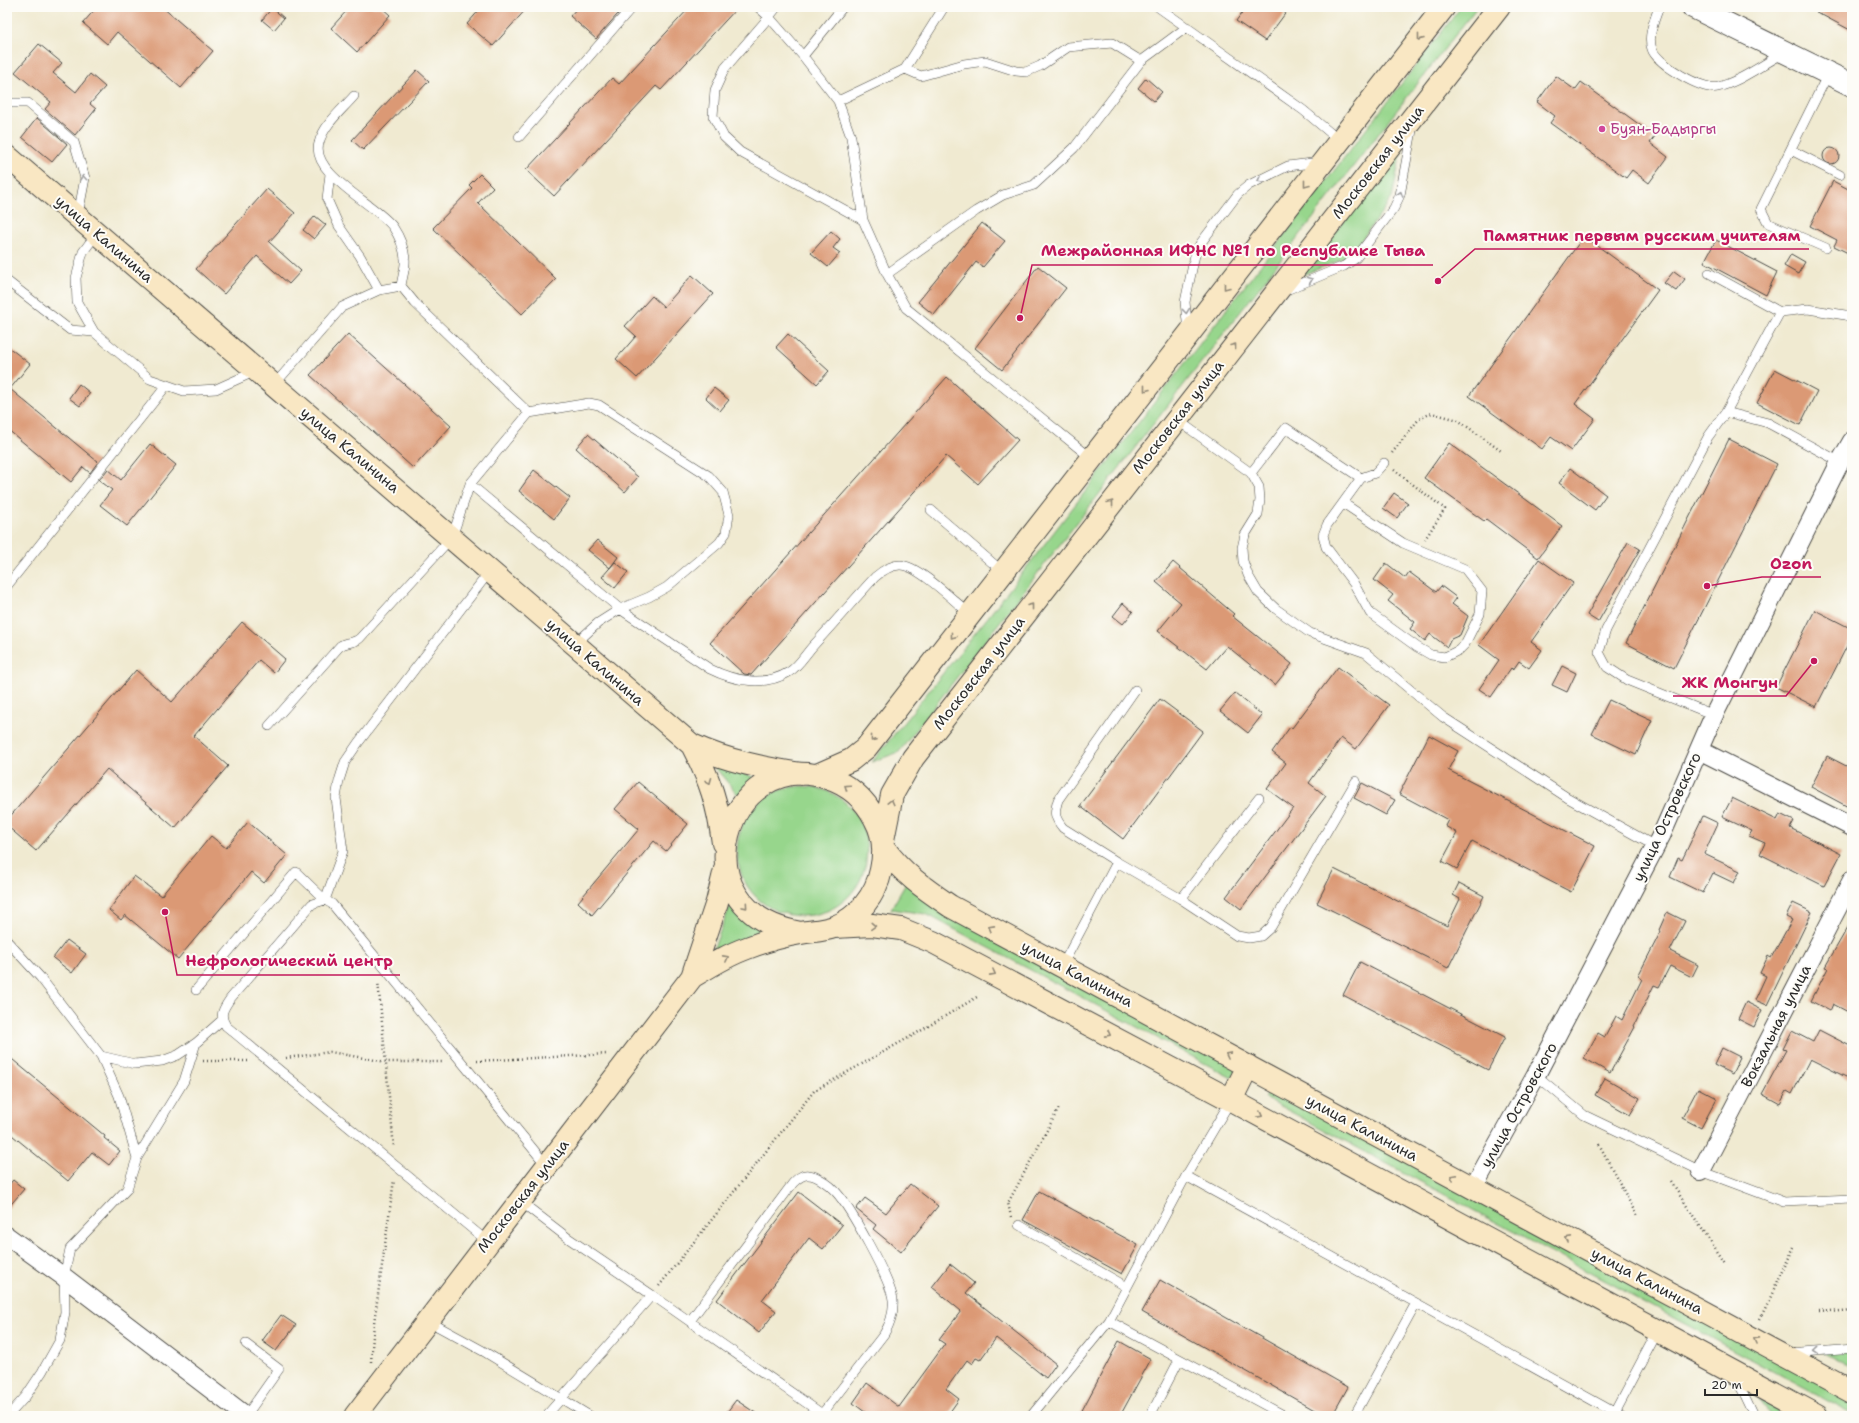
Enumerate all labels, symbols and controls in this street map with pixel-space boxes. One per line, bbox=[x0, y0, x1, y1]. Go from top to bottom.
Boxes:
one-way arrow bbox=[1418, 33, 1425, 40]
street label: Московская улица bbox=[1327, 101, 1429, 223]
place label: Буян-Бадыргы bbox=[1610, 119, 1716, 139]
marker: Буян-Бадыргы bbox=[1597, 124, 1607, 134]
one-way arrow bbox=[79, 175, 88, 181]
one-way arrow bbox=[1256, 175, 1264, 183]
one-way arrow bbox=[1303, 180, 1310, 187]
one-way arrow bbox=[1395, 190, 1404, 197]
street label: улица Калинина bbox=[51, 191, 158, 288]
callout: Памятник первым русским учителям bbox=[1475, 221, 1809, 249]
text: Памятник первым русским учителям bbox=[1483, 225, 1801, 246]
callout: Межрайонная ИФНС №1 по Республике Тыва bbox=[1032, 237, 1433, 265]
text: Межрайонная ИФНС №1 по Республике Тыва bbox=[1041, 240, 1425, 261]
one-way arrow bbox=[1306, 277, 1313, 285]
one-way arrow bbox=[1224, 282, 1231, 289]
one-way arrow bbox=[1181, 308, 1190, 314]
one-way arrow bbox=[1230, 343, 1237, 350]
street label: Московская улица bbox=[1127, 356, 1229, 478]
one-way arrow bbox=[1143, 385, 1150, 392]
street label: улица Калинина bbox=[296, 403, 404, 498]
one-way arrow bbox=[1106, 501, 1113, 508]
callout: Ozon bbox=[1762, 549, 1821, 577]
text: Ozon bbox=[1770, 553, 1812, 574]
one-way arrow bbox=[1027, 604, 1034, 611]
street label: Московская улица bbox=[928, 612, 1030, 734]
street label: улица Калинина bbox=[542, 614, 649, 711]
one-way arrow bbox=[951, 632, 958, 639]
callout: ЖК Монгун bbox=[1673, 668, 1786, 696]
text: ЖК Монгун bbox=[1682, 672, 1778, 693]
one-way arrow bbox=[871, 734, 878, 741]
street label: улица Островского bbox=[1628, 749, 1706, 885]
one-way arrow bbox=[704, 776, 712, 784]
one-way arrow bbox=[844, 784, 851, 792]
one-way arrow bbox=[886, 799, 894, 805]
one-way arrow bbox=[741, 902, 748, 909]
one-way arrow bbox=[870, 921, 876, 930]
one-way arrow bbox=[987, 925, 995, 933]
street label: улица Калинина bbox=[1018, 936, 1137, 1012]
callout: Нефрологический центр bbox=[177, 947, 400, 975]
text: Нефрологический центр bbox=[185, 950, 393, 971]
one-way arrow bbox=[722, 955, 729, 962]
street label: Вокзальная улица bbox=[1736, 961, 1816, 1091]
one-way arrow bbox=[989, 968, 996, 976]
one-way arrow bbox=[1104, 1029, 1111, 1037]
street label: улица Островского bbox=[1476, 1039, 1562, 1171]
one-way arrow bbox=[1225, 1053, 1232, 1060]
street label: улица Калинина bbox=[1303, 1090, 1422, 1166]
one-way arrow bbox=[1255, 1110, 1263, 1118]
street label: Московская улица bbox=[472, 1135, 574, 1257]
one-way arrow bbox=[1450, 1175, 1457, 1182]
one-way arrow bbox=[1565, 1236, 1572, 1243]
street label: улица Калинина bbox=[1588, 1243, 1707, 1319]
one-way arrow bbox=[1753, 1337, 1760, 1345]
one-way arrow bbox=[1814, 1347, 1820, 1356]
scale bar bbox=[1705, 1371, 1757, 1397]
text: 20 m bbox=[1711, 1377, 1742, 1393]

